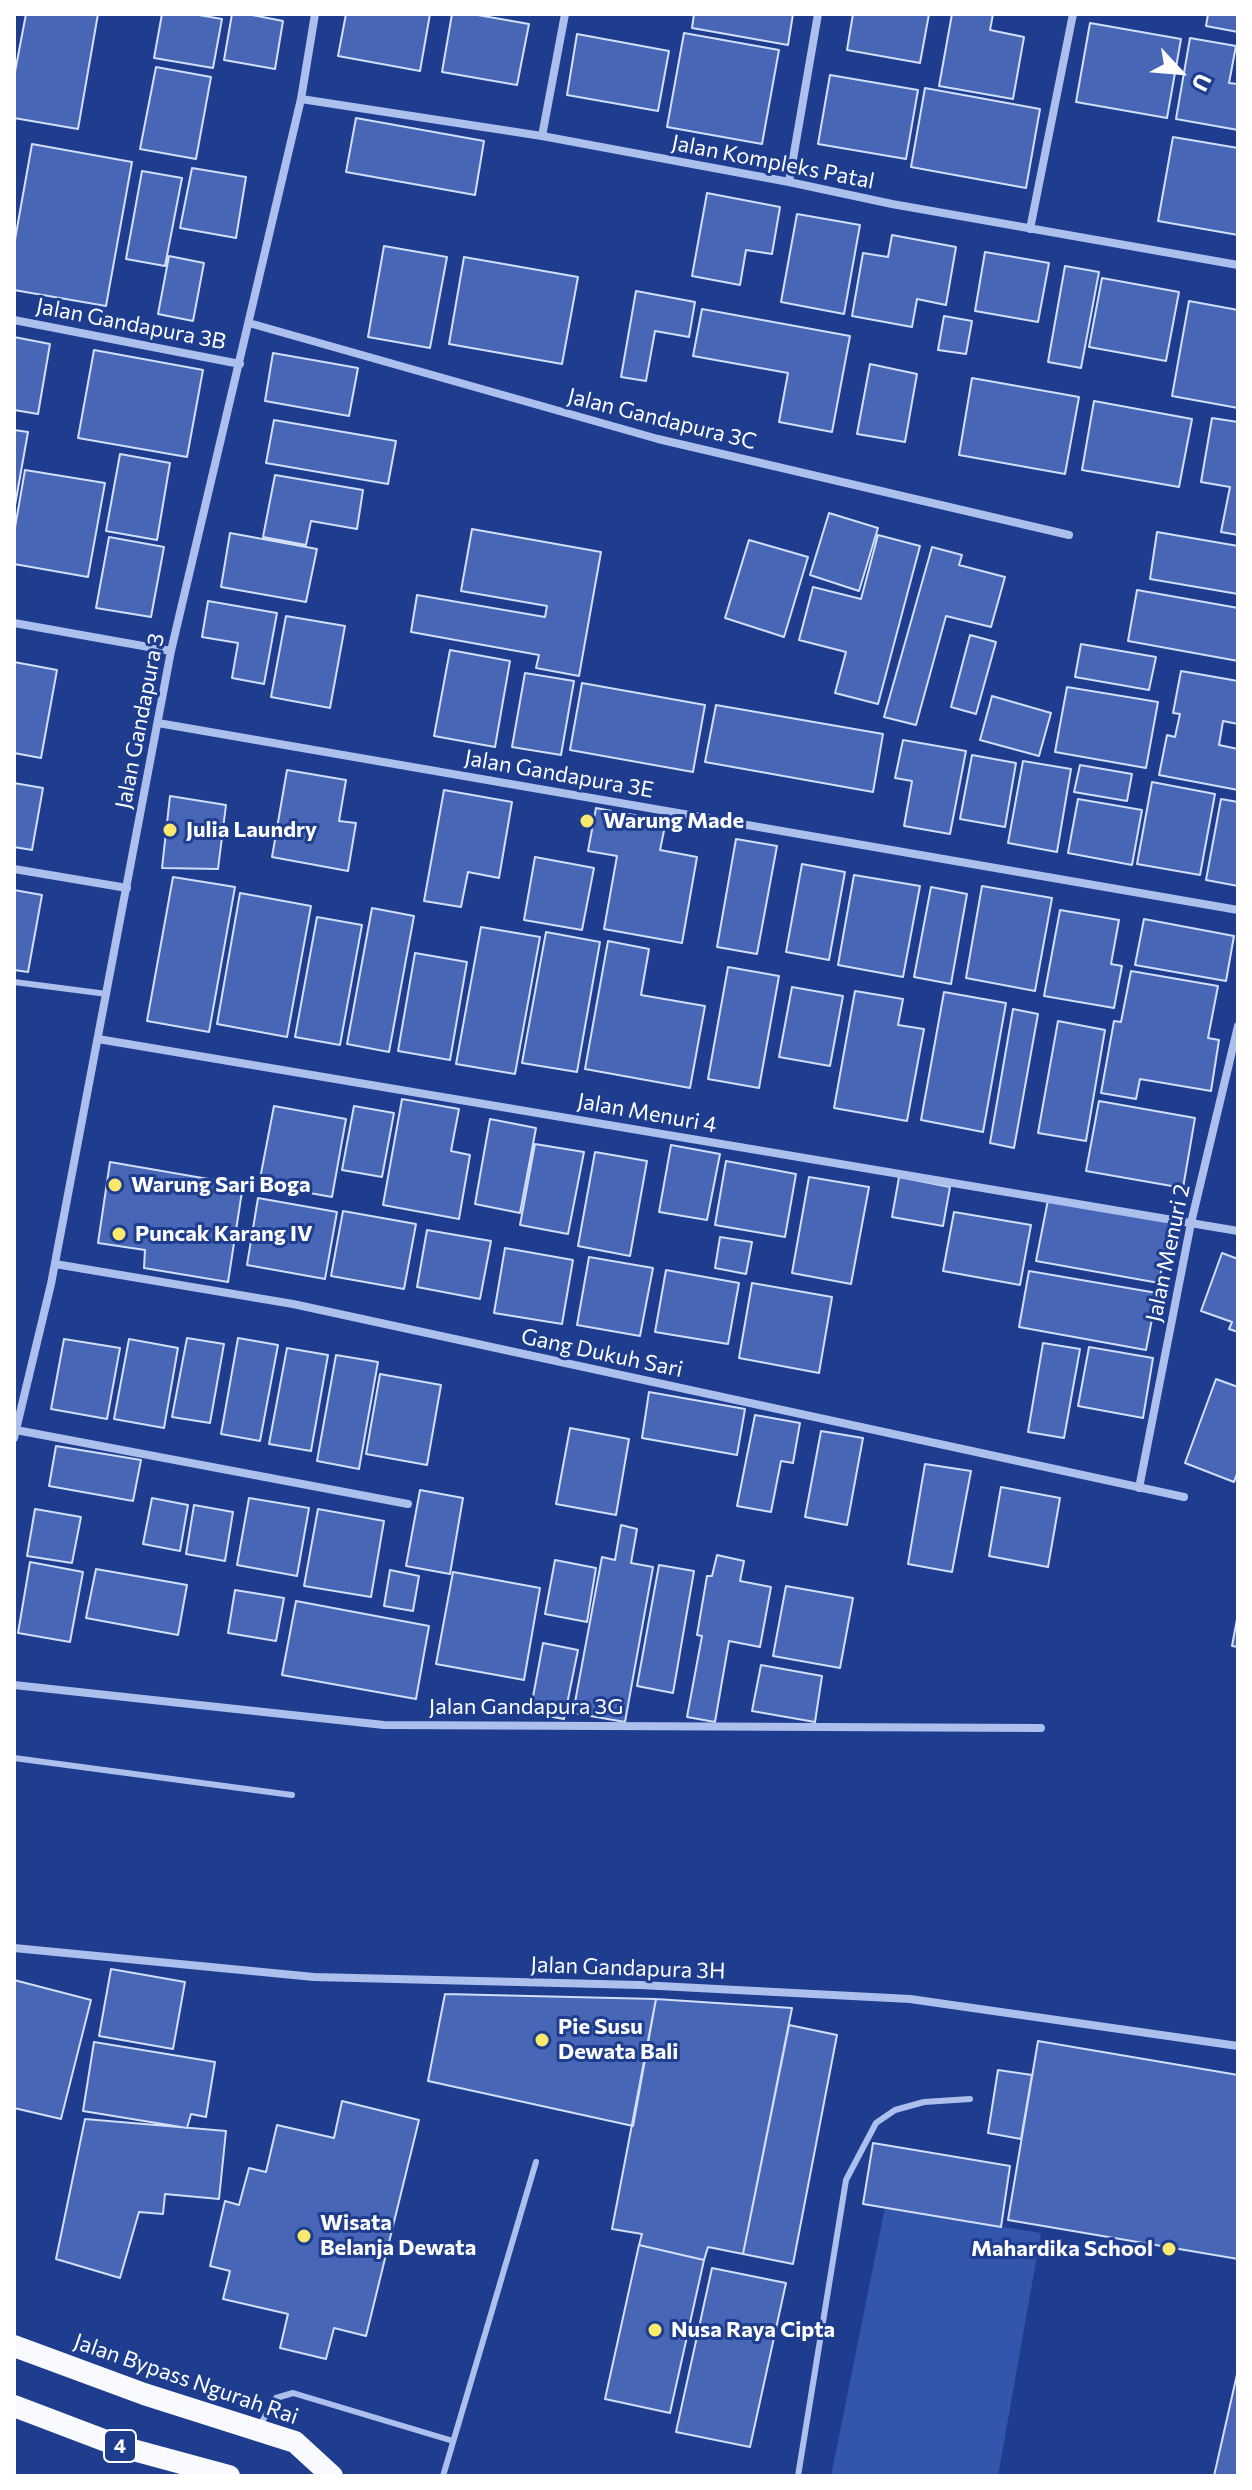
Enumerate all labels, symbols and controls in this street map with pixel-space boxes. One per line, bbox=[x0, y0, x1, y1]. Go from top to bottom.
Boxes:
north arrow bbox=[1140, 32, 1220, 112]
text: U bbox=[1186, 70, 1218, 96]
street label: Jalan Kompleks Patal bbox=[669, 129, 877, 195]
street label: Jalan Gandapura 3B bbox=[34, 293, 228, 355]
street label: Jalan Gandapura 3C bbox=[565, 383, 759, 455]
street label: Jalan Gandapura 3 bbox=[110, 631, 170, 811]
street label: Jalan Gandapura 3E bbox=[462, 744, 656, 804]
place label: Warung Made bbox=[603, 808, 744, 834]
marker: Warung Made bbox=[578, 812, 596, 830]
place label: Julia Laundry bbox=[186, 817, 317, 843]
marker: Julia Laundry bbox=[161, 821, 179, 839]
street label: Jalan Menuri 4 bbox=[575, 1088, 719, 1138]
place label: Warung Sari Boga bbox=[131, 1172, 311, 1198]
marker: Warung Sari Boga bbox=[106, 1176, 124, 1194]
street label: Jalan Menuri 2 bbox=[1141, 1182, 1195, 1324]
place label: Puncak Karang IV bbox=[135, 1221, 313, 1247]
marker: Puncak Karang IV bbox=[110, 1225, 128, 1243]
street label: Gang Dukuh Sari bbox=[519, 1323, 685, 1383]
street label: Jalan Gandapura 3G bbox=[429, 1694, 623, 1720]
street label: Jalan Gandapura 3H bbox=[530, 1951, 726, 1985]
place label: Pie Susu Dewata Bali bbox=[558, 2014, 678, 2066]
marker: Pie Susu Dewata Bali bbox=[533, 2031, 551, 2049]
place label: Wisata Belanja Dewata bbox=[320, 2210, 476, 2262]
marker: Wisata Belanja Dewata bbox=[295, 2227, 313, 2245]
place label: Mahardika School bbox=[971, 2236, 1153, 2262]
marker: Mahardika School bbox=[1160, 2240, 1178, 2258]
place label: Nusa Raya Cipta bbox=[671, 2317, 835, 2343]
marker: Nusa Raya Cipta bbox=[646, 2321, 664, 2339]
street label: Jalan Bypass Ngurah Rai bbox=[70, 2328, 302, 2430]
road number: 4 bbox=[104, 2430, 136, 2462]

